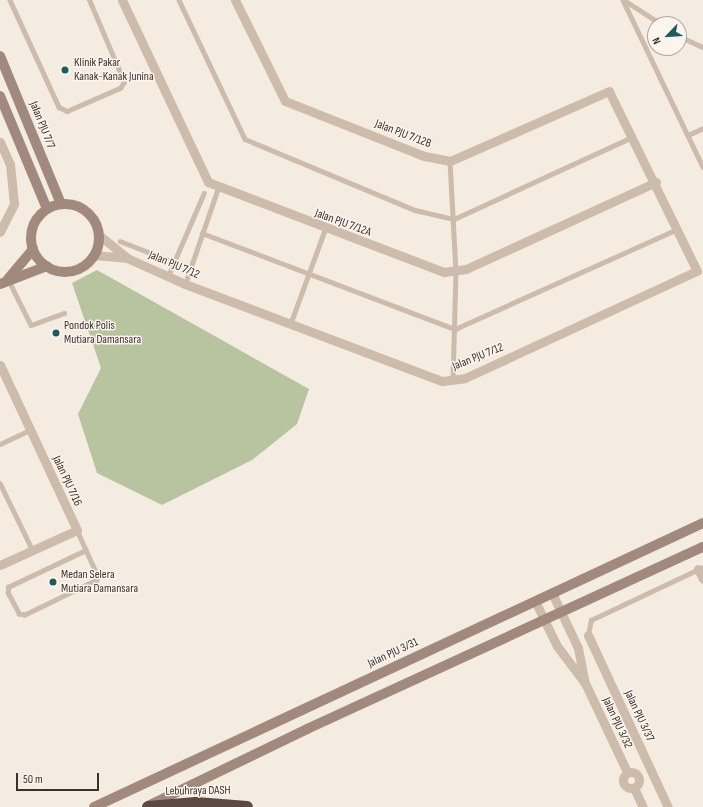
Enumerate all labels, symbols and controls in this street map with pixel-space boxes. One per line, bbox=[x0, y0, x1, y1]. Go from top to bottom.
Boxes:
north arrow bbox=[647, 16, 687, 56]
text: N bbox=[649, 35, 664, 46]
place label: Klinik Pakar Kanak-Kanak Junina bbox=[74, 56, 154, 84]
marker: Klinik Pakar Kanak-Kanak Junina bbox=[59, 64, 71, 76]
street label: Jalan PJU 7/7 bbox=[26, 99, 58, 151]
street label: Jalan PJU 7/12B bbox=[373, 117, 433, 151]
street label: Jalan PJU 7/12A bbox=[313, 206, 373, 240]
street label: Jalan PJU 7/12 bbox=[147, 248, 201, 282]
place label: Pondok Polis Mutiara Damansara bbox=[64, 319, 141, 347]
marker: Pondok Polis Mutiara Damansara bbox=[51, 328, 61, 338]
street label: Jalan PJU 7/12 bbox=[450, 340, 506, 374]
street label: Jalan PJU 7/16 bbox=[49, 454, 85, 508]
place label: Medan Selera Mutiara Damansara bbox=[61, 568, 138, 596]
marker: Medan Selera Mutiara Damansara bbox=[48, 577, 58, 587]
street label: Jalan PJU 3/31 bbox=[366, 635, 420, 671]
street label: Jalan PJU 3/37 bbox=[621, 688, 657, 744]
street label: Jalan PJU 3/32 bbox=[599, 695, 635, 751]
scale bar bbox=[18, 765, 101, 791]
text: 50 m bbox=[23, 772, 43, 787]
street label: Lebuhraya DASH bbox=[165, 783, 231, 799]

